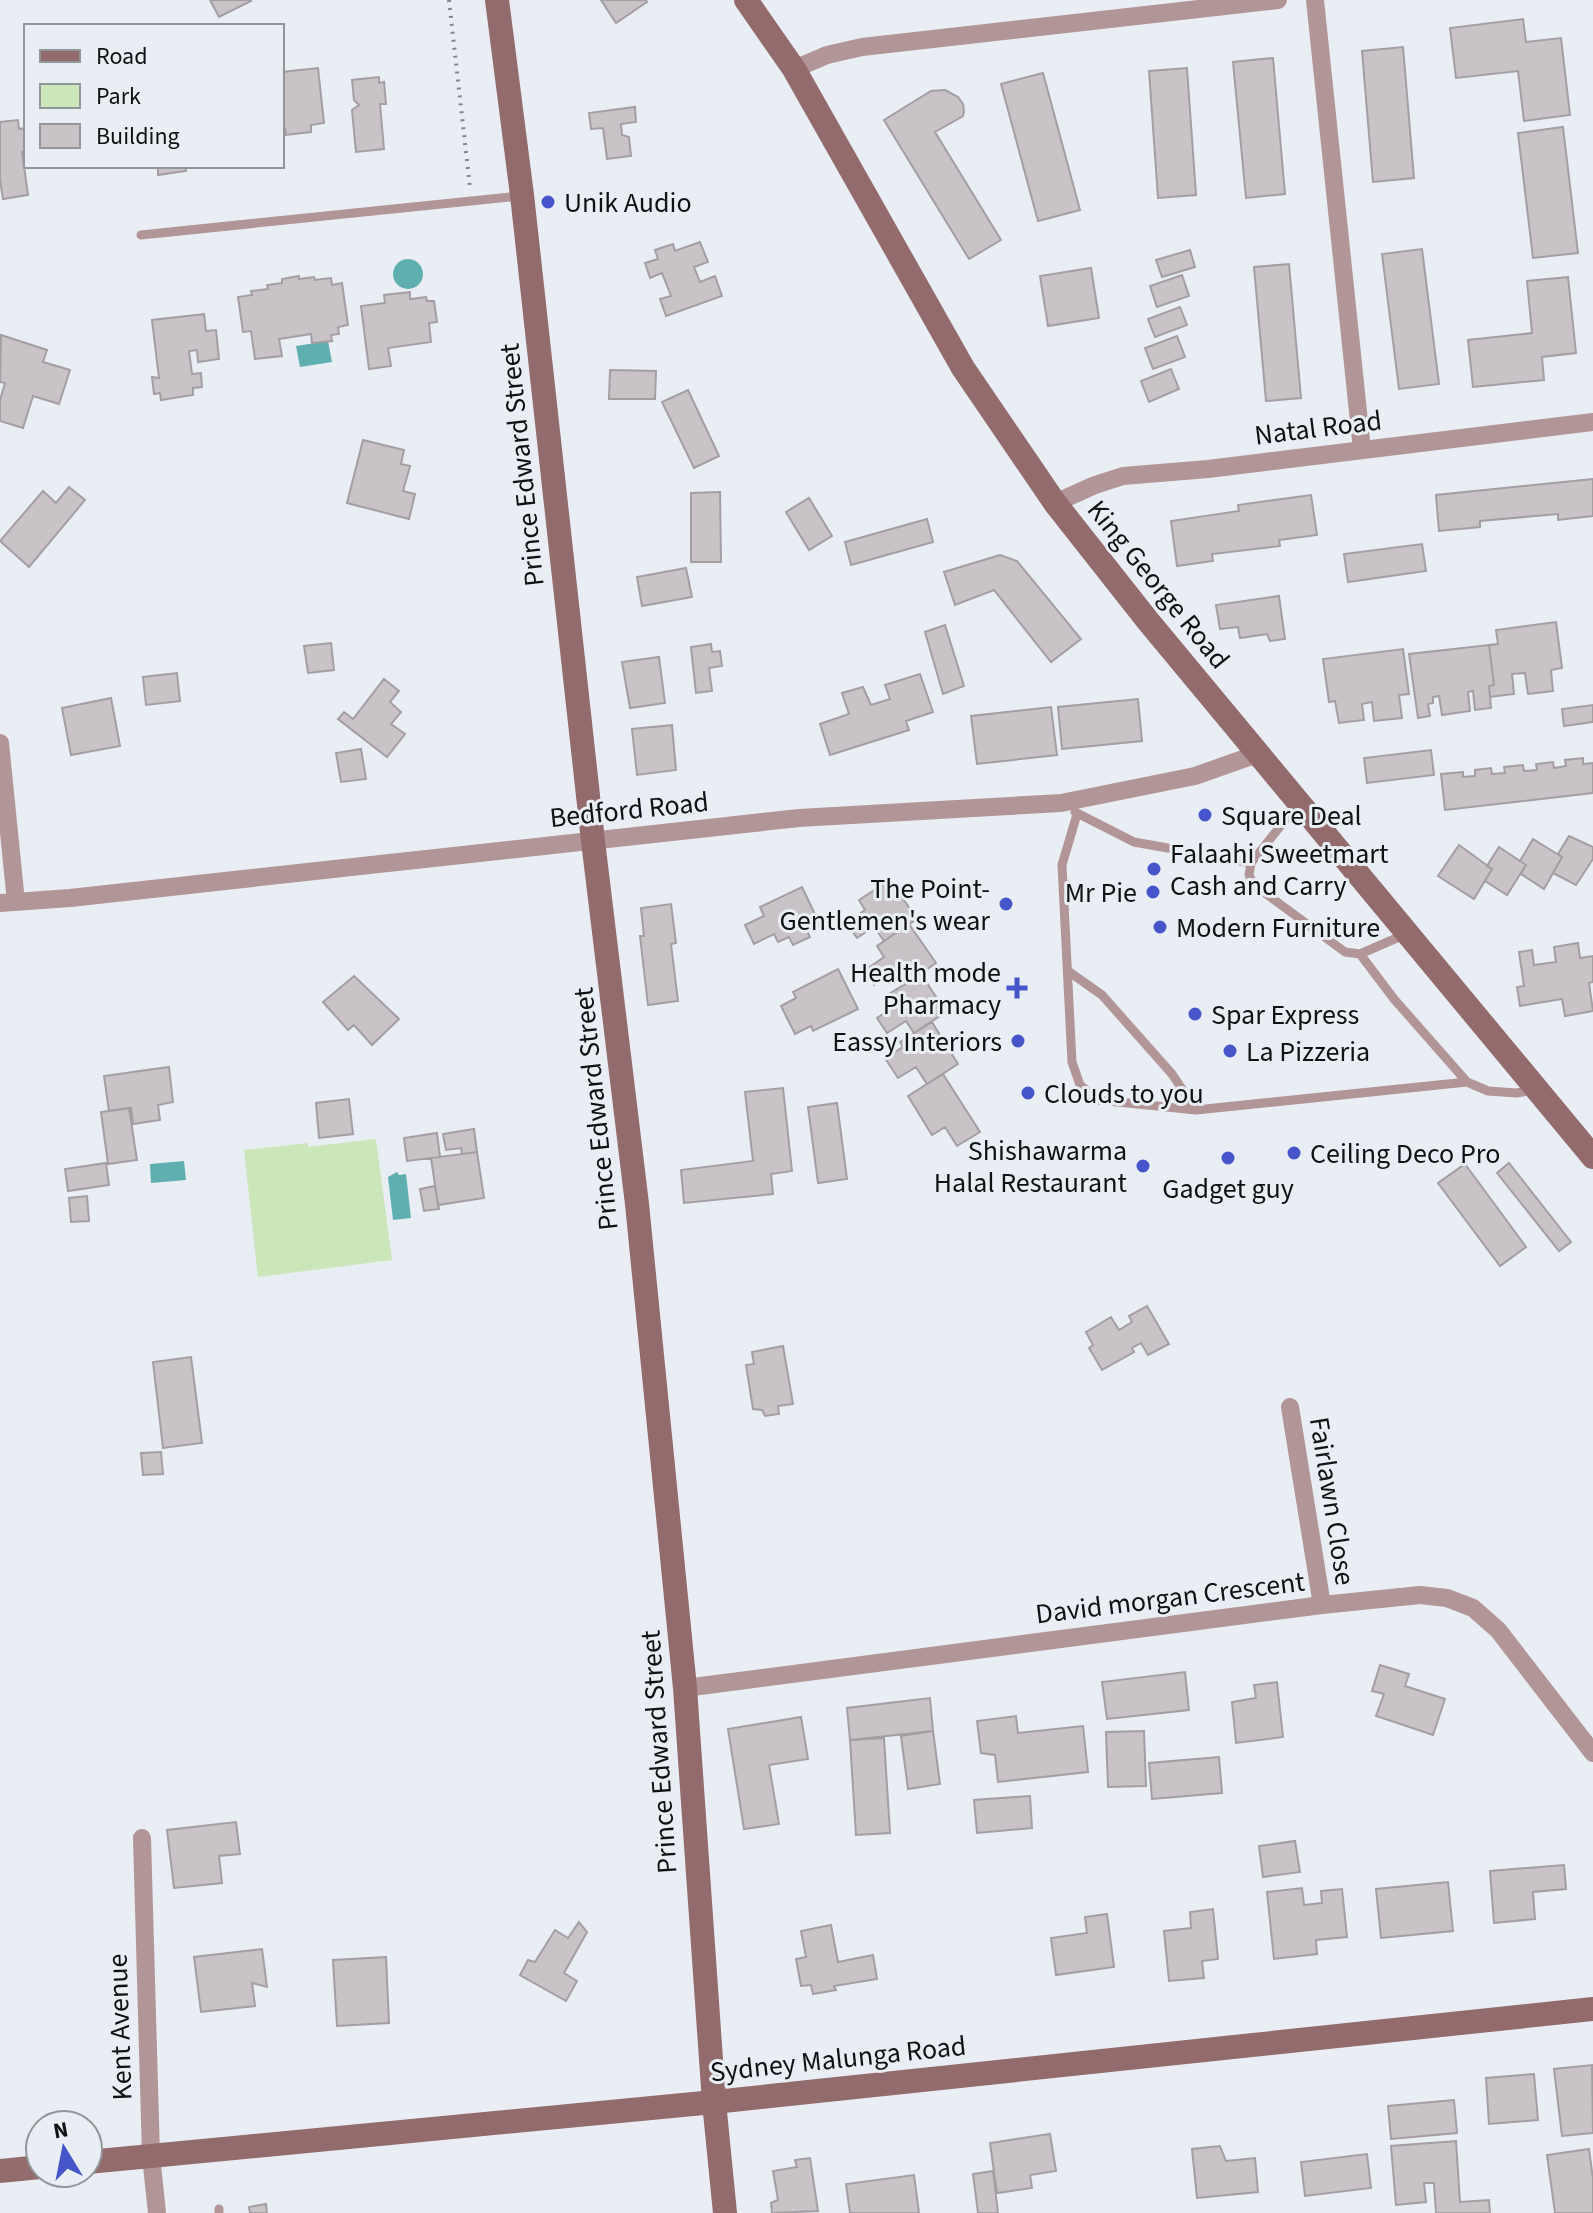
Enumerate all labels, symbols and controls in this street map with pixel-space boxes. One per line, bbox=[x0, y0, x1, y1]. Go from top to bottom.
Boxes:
legend bbox=[24, 24, 284, 168]
text: Road bbox=[96, 39, 148, 74]
text: Park bbox=[96, 79, 141, 114]
text: Building bbox=[96, 119, 180, 154]
place label: Unik Audio bbox=[564, 183, 692, 223]
marker: Unik Audio bbox=[539, 193, 557, 211]
street label: Prince Edward Street bbox=[489, 341, 555, 588]
street label: Natal Road bbox=[1252, 400, 1384, 456]
street label: King George Road bbox=[1077, 492, 1239, 678]
street label: Bedford Road bbox=[548, 782, 711, 838]
place label: Square Deal bbox=[1221, 796, 1362, 836]
marker: Square Deal bbox=[1196, 806, 1214, 824]
place label: Falaahi Sweetmart Cash and Carry bbox=[1170, 834, 1389, 906]
marker: Falaahi Sweetmart Cash and Carry bbox=[1145, 860, 1163, 878]
place label: The Point- Gentlemen's wear bbox=[780, 869, 990, 941]
place label: Mr Pie bbox=[1065, 873, 1137, 913]
marker: Mr Pie bbox=[1144, 883, 1162, 901]
marker: The Point- Gentlemen's wear bbox=[997, 895, 1015, 913]
place label: Modern Furniture bbox=[1176, 908, 1380, 948]
marker: Modern Furniture bbox=[1151, 918, 1169, 936]
place label: Health mode Pharmacy bbox=[850, 953, 1001, 1025]
marker: Health mode Pharmacy bbox=[1008, 979, 1026, 997]
street label: Prince Edward Street bbox=[563, 985, 629, 1232]
place label: Spar Express bbox=[1211, 995, 1359, 1035]
marker: Spar Express bbox=[1186, 1005, 1204, 1023]
place label: Eassy Interiors bbox=[832, 1022, 1002, 1062]
marker: Eassy Interiors bbox=[1009, 1032, 1027, 1050]
place label: La Pizzeria bbox=[1246, 1032, 1370, 1072]
marker: La Pizzeria bbox=[1221, 1042, 1239, 1060]
place label: Clouds to you bbox=[1044, 1074, 1204, 1114]
marker: Clouds to you bbox=[1019, 1084, 1037, 1102]
place label: Shishawarma Halal Restaurant bbox=[934, 1131, 1128, 1203]
place label: Ceiling Deco Pro bbox=[1310, 1134, 1500, 1174]
marker: Ceiling Deco Pro bbox=[1285, 1144, 1303, 1162]
marker: Gadget guy bbox=[1219, 1149, 1237, 1167]
marker: Shishawarma Halal Restaurant bbox=[1134, 1157, 1152, 1175]
place label: Gadget guy bbox=[1162, 1169, 1294, 1209]
street label: Fairlawn Close bbox=[1299, 1414, 1365, 1588]
street label: David morgan Crescent bbox=[1033, 1562, 1307, 1634]
street label: Prince Edward Street bbox=[630, 1628, 687, 1875]
street label: Kent Avenue bbox=[97, 1953, 143, 2101]
street label: Sydney Malunga Road bbox=[708, 2026, 968, 2092]
north arrow bbox=[24, 2109, 104, 2189]
text: N bbox=[51, 2113, 71, 2147]

